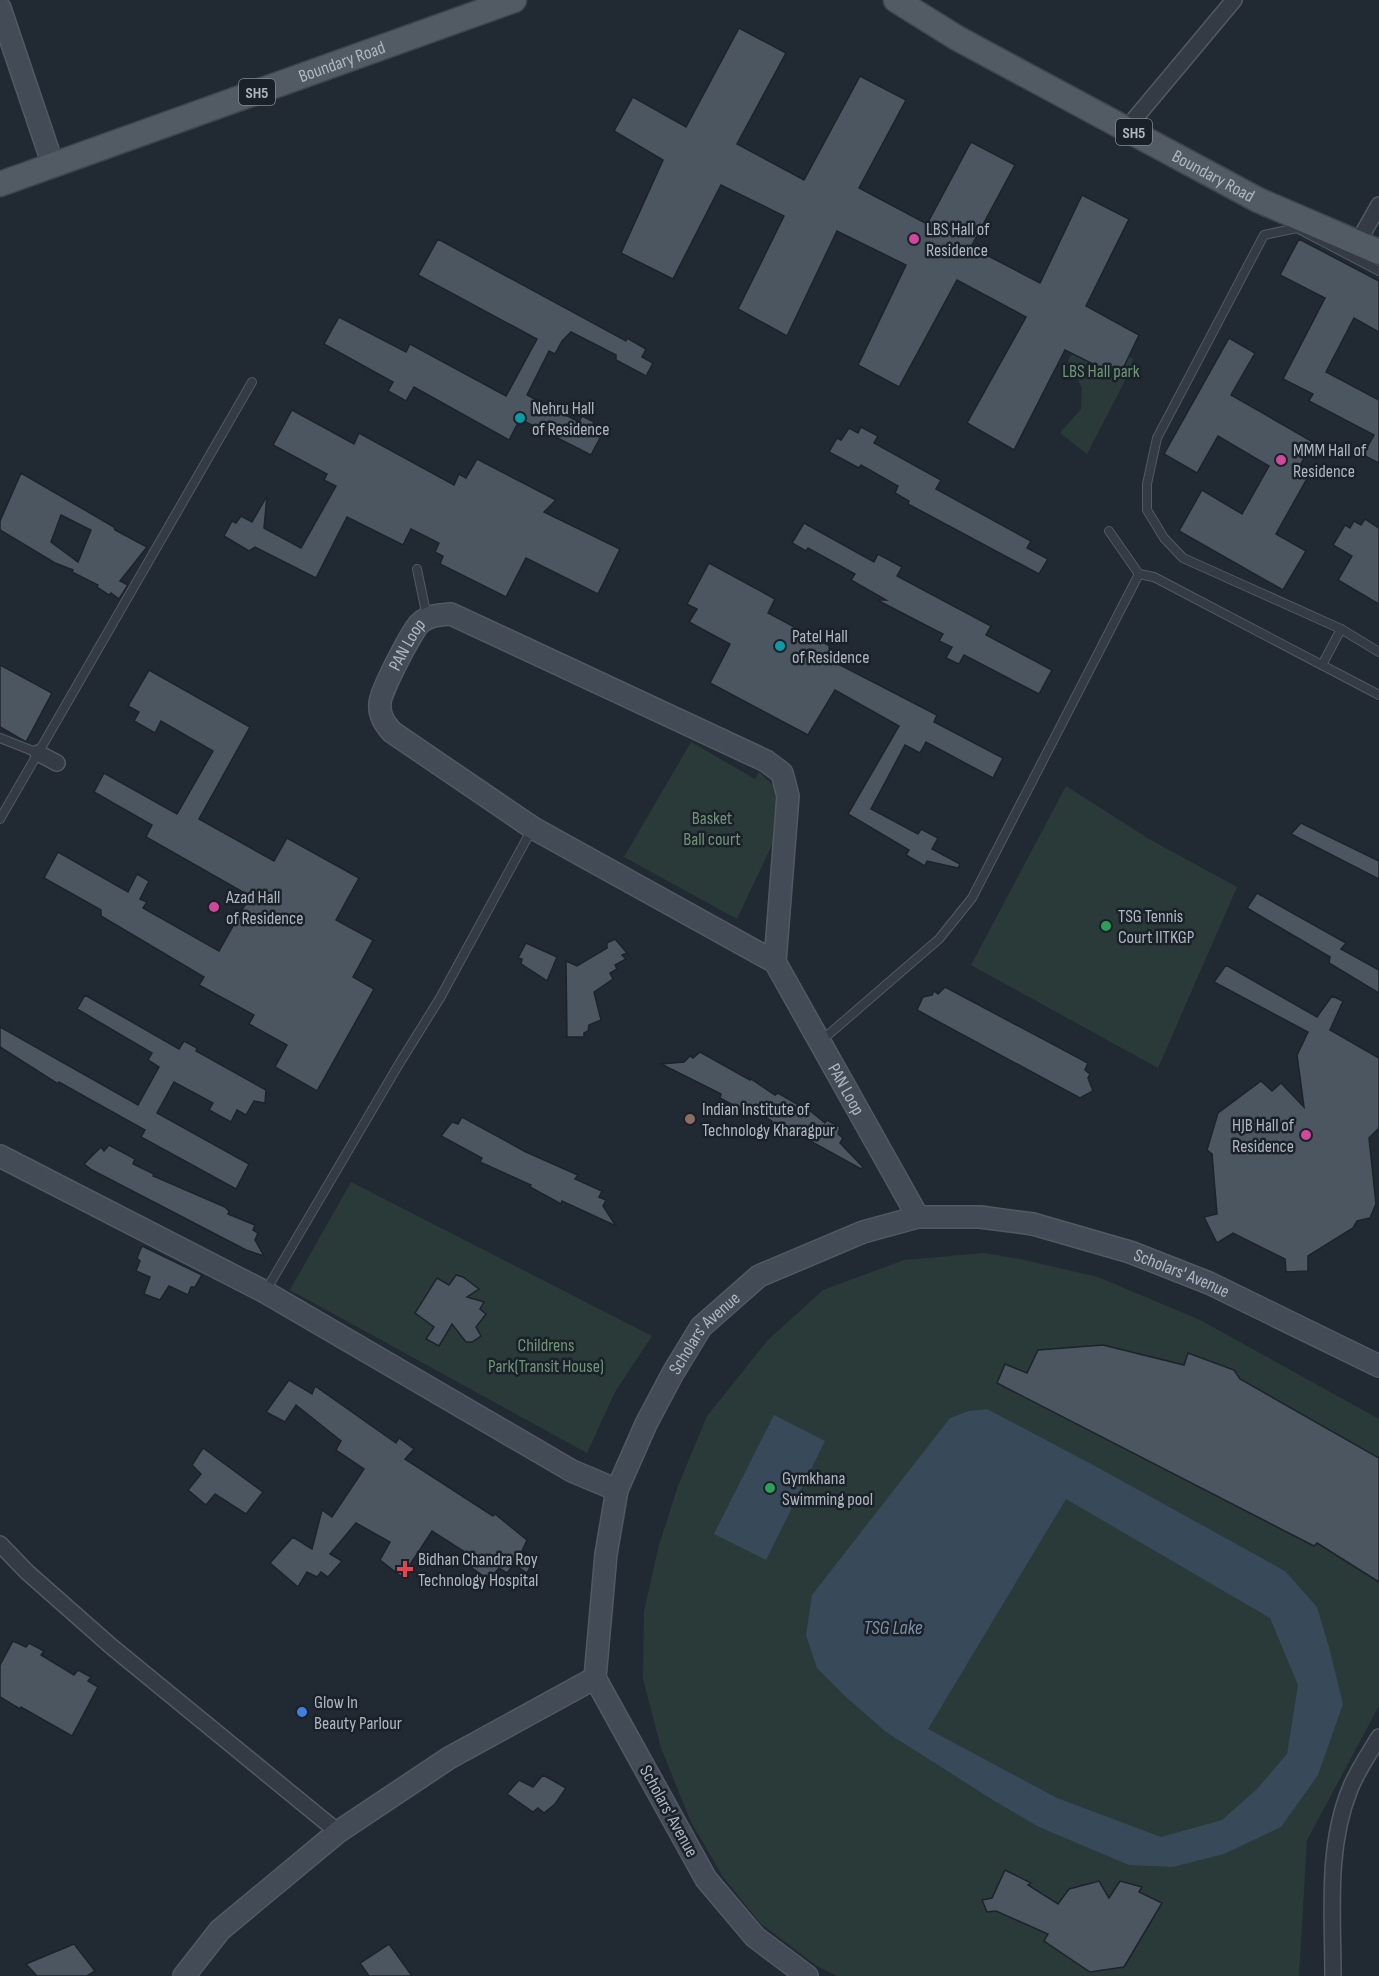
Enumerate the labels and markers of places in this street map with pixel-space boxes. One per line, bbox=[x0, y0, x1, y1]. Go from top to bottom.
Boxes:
place label: LBS Hall of Residence bbox=[926, 219, 990, 261]
marker: LBS Hall of Residence bbox=[907, 232, 921, 246]
place label: Nehru Hall of Residence bbox=[532, 398, 609, 440]
marker: Nehru Hall of Residence bbox=[513, 411, 527, 425]
place label: MMM Hall of Residence bbox=[1293, 440, 1367, 482]
marker: MMM Hall of Residence bbox=[1274, 453, 1288, 467]
place label: Patel Hall of Residence bbox=[792, 626, 869, 668]
marker: Patel Hall of Residence bbox=[773, 639, 787, 653]
place label: Azad Hall of Residence bbox=[225, 887, 303, 929]
marker: Azad Hall of Residence bbox=[207, 900, 221, 914]
place label: TSG Tennis Court IITKGP bbox=[1118, 906, 1195, 948]
marker: TSG Tennis Court IITKGP bbox=[1099, 919, 1113, 933]
place label: Indian Institute of Technology Kharagpur bbox=[702, 1099, 835, 1141]
marker: Indian Institute of Technology Kharagpur bbox=[683, 1112, 697, 1126]
place label: HJB Hall of Residence bbox=[1232, 1115, 1295, 1157]
marker: HJB Hall of Residence bbox=[1299, 1128, 1313, 1142]
place label: Gymkhana Swimming pool bbox=[782, 1468, 873, 1510]
marker: Gymkhana Swimming pool bbox=[763, 1481, 777, 1495]
place label: Bidhan Chandra Roy Technology Hospital bbox=[418, 1549, 538, 1591]
marker: Bidhan Chandra Roy Technology Hospital bbox=[396, 1560, 414, 1578]
place label: Glow In Beauty Parlour bbox=[314, 1692, 402, 1734]
marker: Glow In Beauty Parlour bbox=[295, 1705, 309, 1719]

